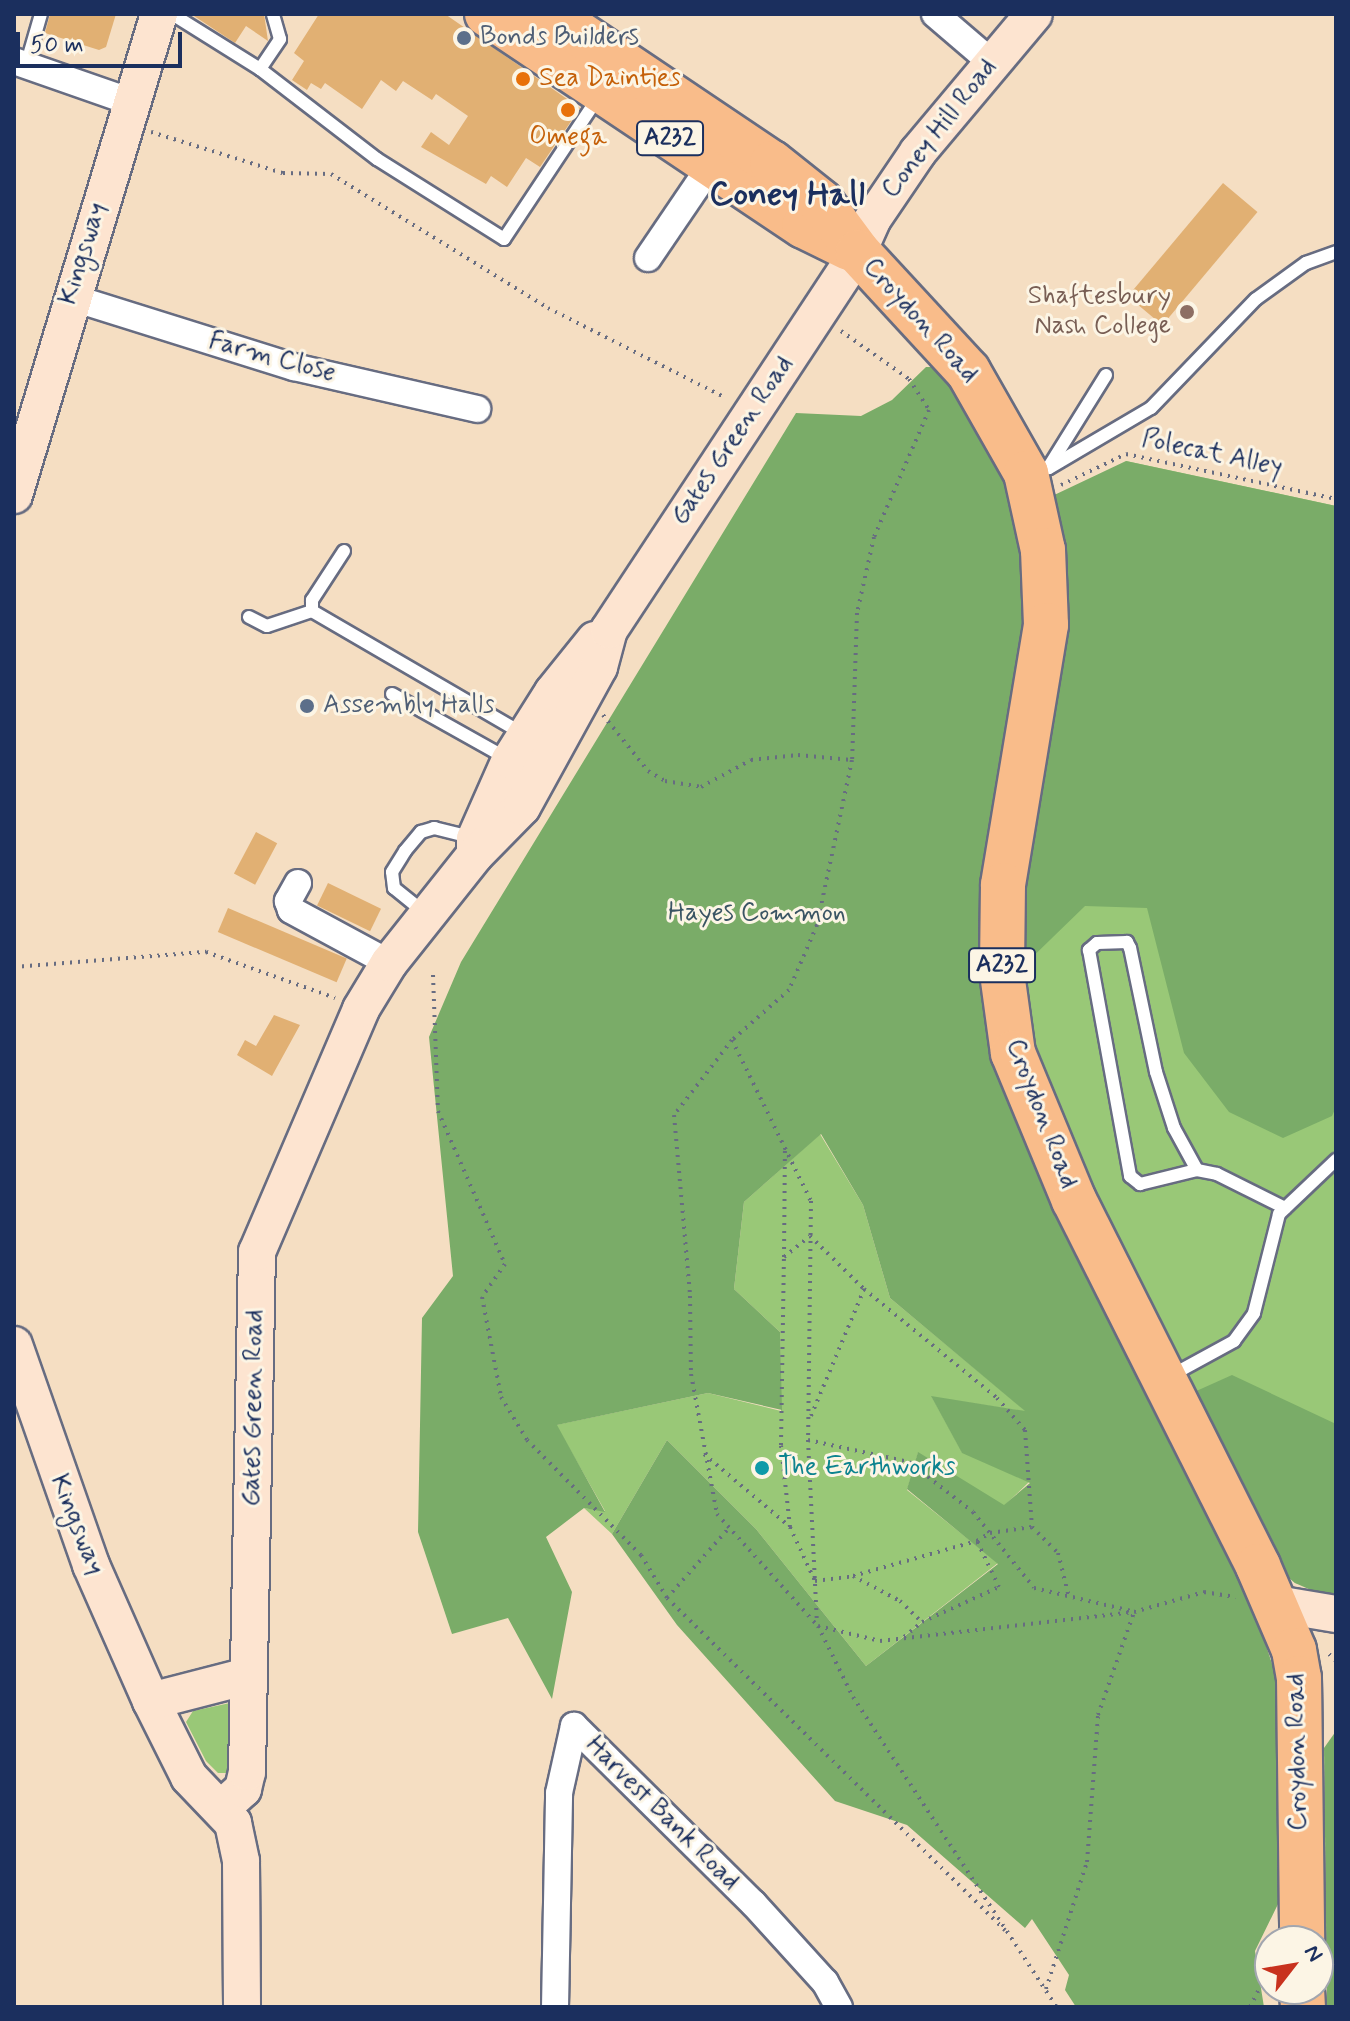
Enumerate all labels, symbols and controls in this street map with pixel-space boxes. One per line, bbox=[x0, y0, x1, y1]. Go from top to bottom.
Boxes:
scale bar bbox=[20, 16, 186, 66]
place label: Bonds Builders bbox=[480, 22, 644, 54]
marker: Bonds Builders bbox=[455, 29, 473, 47]
text: 50 m bbox=[30, 30, 84, 61]
street label: Coney Hill Road bbox=[876, 53, 1004, 205]
place label: Sea Dainties bbox=[539, 63, 679, 95]
marker: Sea Dainties bbox=[514, 70, 532, 88]
marker: Omega bbox=[559, 101, 577, 119]
road number: A232 bbox=[636, 118, 704, 158]
place label: Omega bbox=[529, 122, 607, 154]
district label: Coney Hall bbox=[711, 175, 863, 215]
street label: Kingsway bbox=[54, 199, 114, 309]
street label: Croydon Road bbox=[856, 253, 984, 389]
place label: Shaftesbury Nash College bbox=[1028, 281, 1171, 342]
marker: Shaftesbury Nash College bbox=[1178, 303, 1196, 321]
street label: Farm Close bbox=[205, 326, 339, 390]
street label: Gates Green Road bbox=[665, 350, 801, 532]
street label: Polecat Alley bbox=[1138, 424, 1286, 484]
place label: Assembly Halls bbox=[323, 690, 494, 722]
marker: Assembly Halls bbox=[298, 697, 316, 715]
park label: Hayes Common bbox=[668, 898, 846, 930]
road number: A232 bbox=[968, 945, 1036, 985]
street label: Croydon Road bbox=[999, 1036, 1083, 1192]
street label: Gates Green Road bbox=[237, 1309, 271, 1507]
place label: The Earthworks bbox=[778, 1452, 949, 1484]
marker: The Earthworks bbox=[753, 1459, 771, 1477]
street label: Kingsway bbox=[42, 1470, 110, 1580]
street label: Croydon Road bbox=[1281, 1674, 1315, 1830]
street label: Harvest Bank Road bbox=[578, 1730, 746, 1898]
north arrow bbox=[1254, 1925, 1334, 2005]
text: N bbox=[1297, 1940, 1329, 1967]

